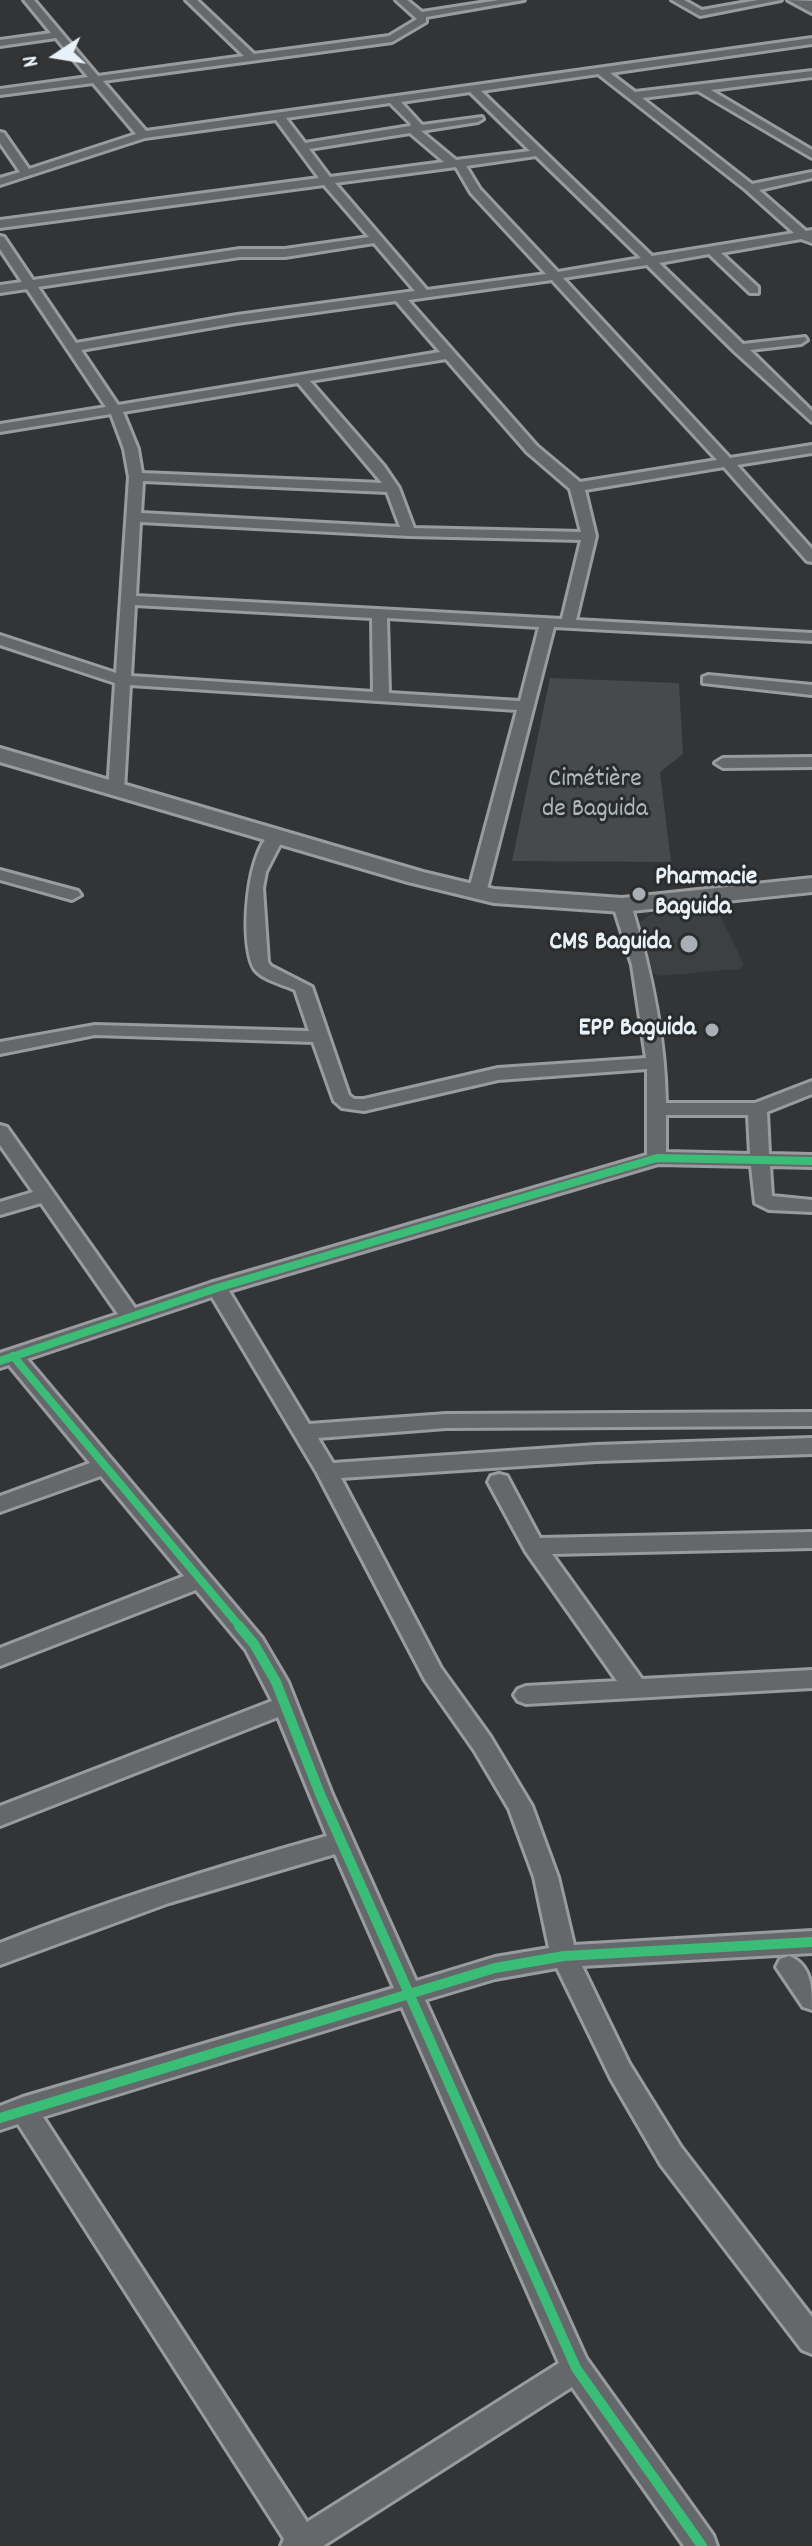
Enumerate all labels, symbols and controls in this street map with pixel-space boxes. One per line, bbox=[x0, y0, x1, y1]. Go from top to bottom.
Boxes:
north arrow bbox=[16, 16, 96, 96]
text: N bbox=[16, 53, 48, 70]
park label: Cimétière de Baguida bbox=[542, 765, 648, 826]
place label: Pharmacie Baguida bbox=[655, 863, 757, 924]
marker: Pharmacie Baguida bbox=[630, 885, 648, 903]
place label: CMS Baguida bbox=[549, 928, 671, 960]
marker: CMS Baguida bbox=[678, 933, 700, 955]
place label: EPP Baguida bbox=[578, 1014, 696, 1046]
marker: EPP Baguida bbox=[703, 1021, 721, 1039]

